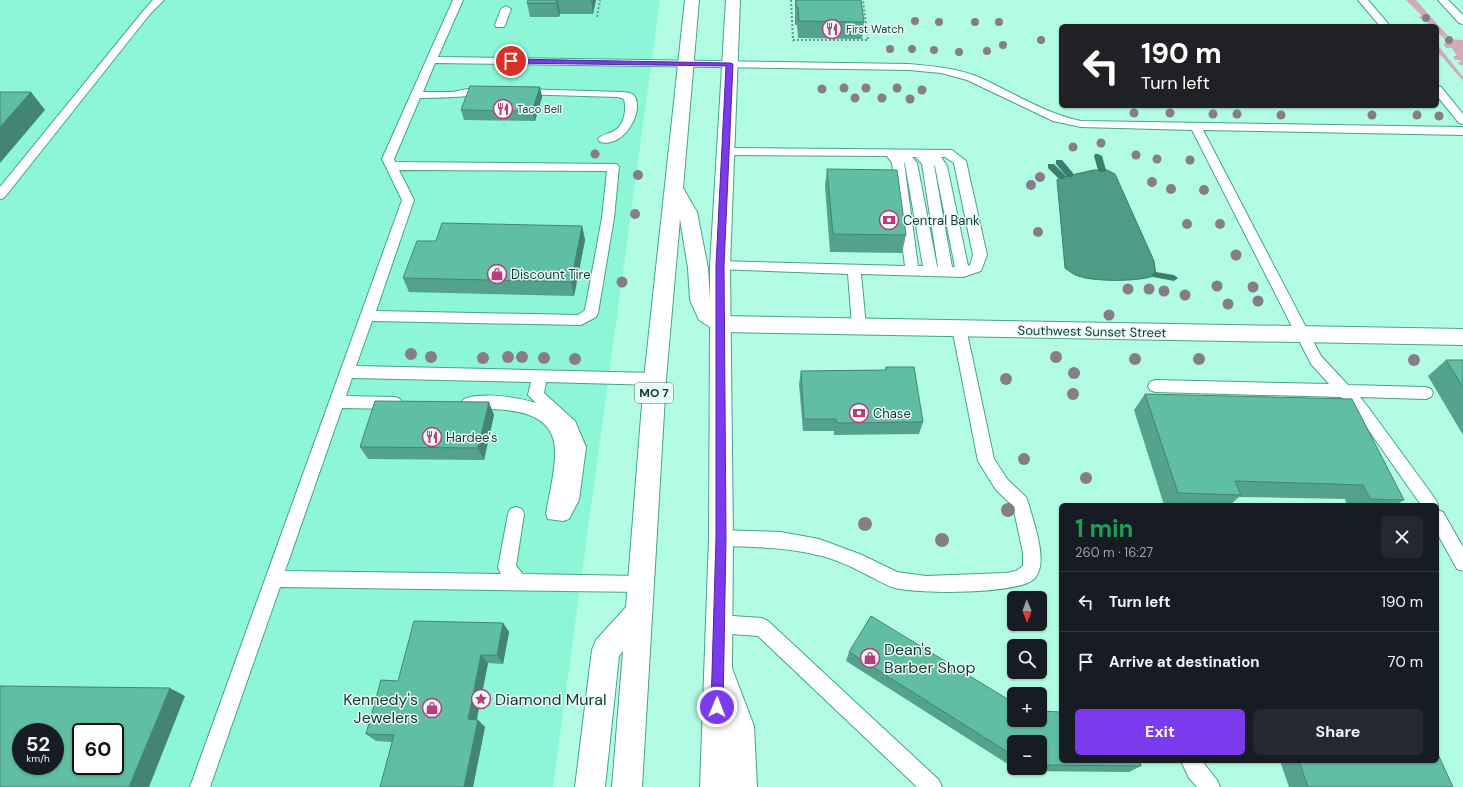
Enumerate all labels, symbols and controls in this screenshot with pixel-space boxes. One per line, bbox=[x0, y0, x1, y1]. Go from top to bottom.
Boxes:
restaurant icon: First Watch bbox=[821, 18, 843, 40]
place label: First Watch bbox=[846, 22, 904, 36]
text: 190 m bbox=[1141, 35, 1222, 72]
icon: left bbox=[1075, 40, 1127, 92]
pin bbox=[494, 44, 528, 78]
icon: arrive bbox=[500, 50, 522, 72]
text: Turn left bbox=[1141, 71, 1210, 95]
restaurant icon: Taco Bell bbox=[492, 98, 514, 120]
place label: Taco Bell bbox=[517, 102, 562, 116]
bank icon: Central Bank bbox=[878, 209, 900, 231]
place label: Central Bank bbox=[903, 212, 980, 229]
shop icon: Discount Tire bbox=[486, 263, 508, 285]
place label: Discount Tire bbox=[511, 266, 591, 283]
street label: Southwest Sunset Street bbox=[1018, 322, 1166, 341]
road number: MO 7 bbox=[635, 383, 673, 403]
bank icon: Chase bbox=[848, 402, 870, 424]
place label: Chase bbox=[873, 405, 911, 422]
restaurant icon: Hardee's bbox=[421, 426, 443, 448]
place label: Hardee's bbox=[446, 429, 497, 446]
text: 1 min bbox=[1075, 513, 1133, 544]
button: close bbox=[1381, 516, 1423, 558]
text: 260 m · 16:27 bbox=[1075, 544, 1153, 561]
north arrow bbox=[1007, 591, 1047, 631]
map controls bbox=[1007, 591, 1047, 775]
icon: left bbox=[1075, 591, 1097, 613]
text: Turn left bbox=[1109, 592, 1170, 612]
text: 190 m bbox=[1381, 592, 1423, 612]
place label: Dean's Barber Shop bbox=[884, 639, 976, 678]
button: search bbox=[1007, 639, 1047, 679]
shop icon: Dean's Barber Shop bbox=[859, 647, 881, 669]
icon: arrive bbox=[1075, 651, 1097, 673]
text: Arrive at destination bbox=[1109, 652, 1260, 672]
text: 70 m bbox=[1388, 652, 1423, 672]
position arrow bbox=[696, 686, 738, 728]
button: + bbox=[1007, 687, 1047, 727]
place icon: Diamond Mural bbox=[470, 688, 492, 710]
place label: Kennedy's Jewelers bbox=[343, 689, 418, 728]
place label: Diamond Mural bbox=[495, 689, 607, 710]
shop icon: Kennedy's Jewelers bbox=[421, 697, 443, 719]
button: Exit bbox=[1075, 709, 1245, 755]
button: Share bbox=[1253, 709, 1423, 755]
speed limit sign: 60 bbox=[72, 723, 124, 775]
text: 52 bbox=[26, 731, 50, 757]
button: − bbox=[1007, 735, 1047, 775]
text: km/h bbox=[26, 752, 50, 765]

